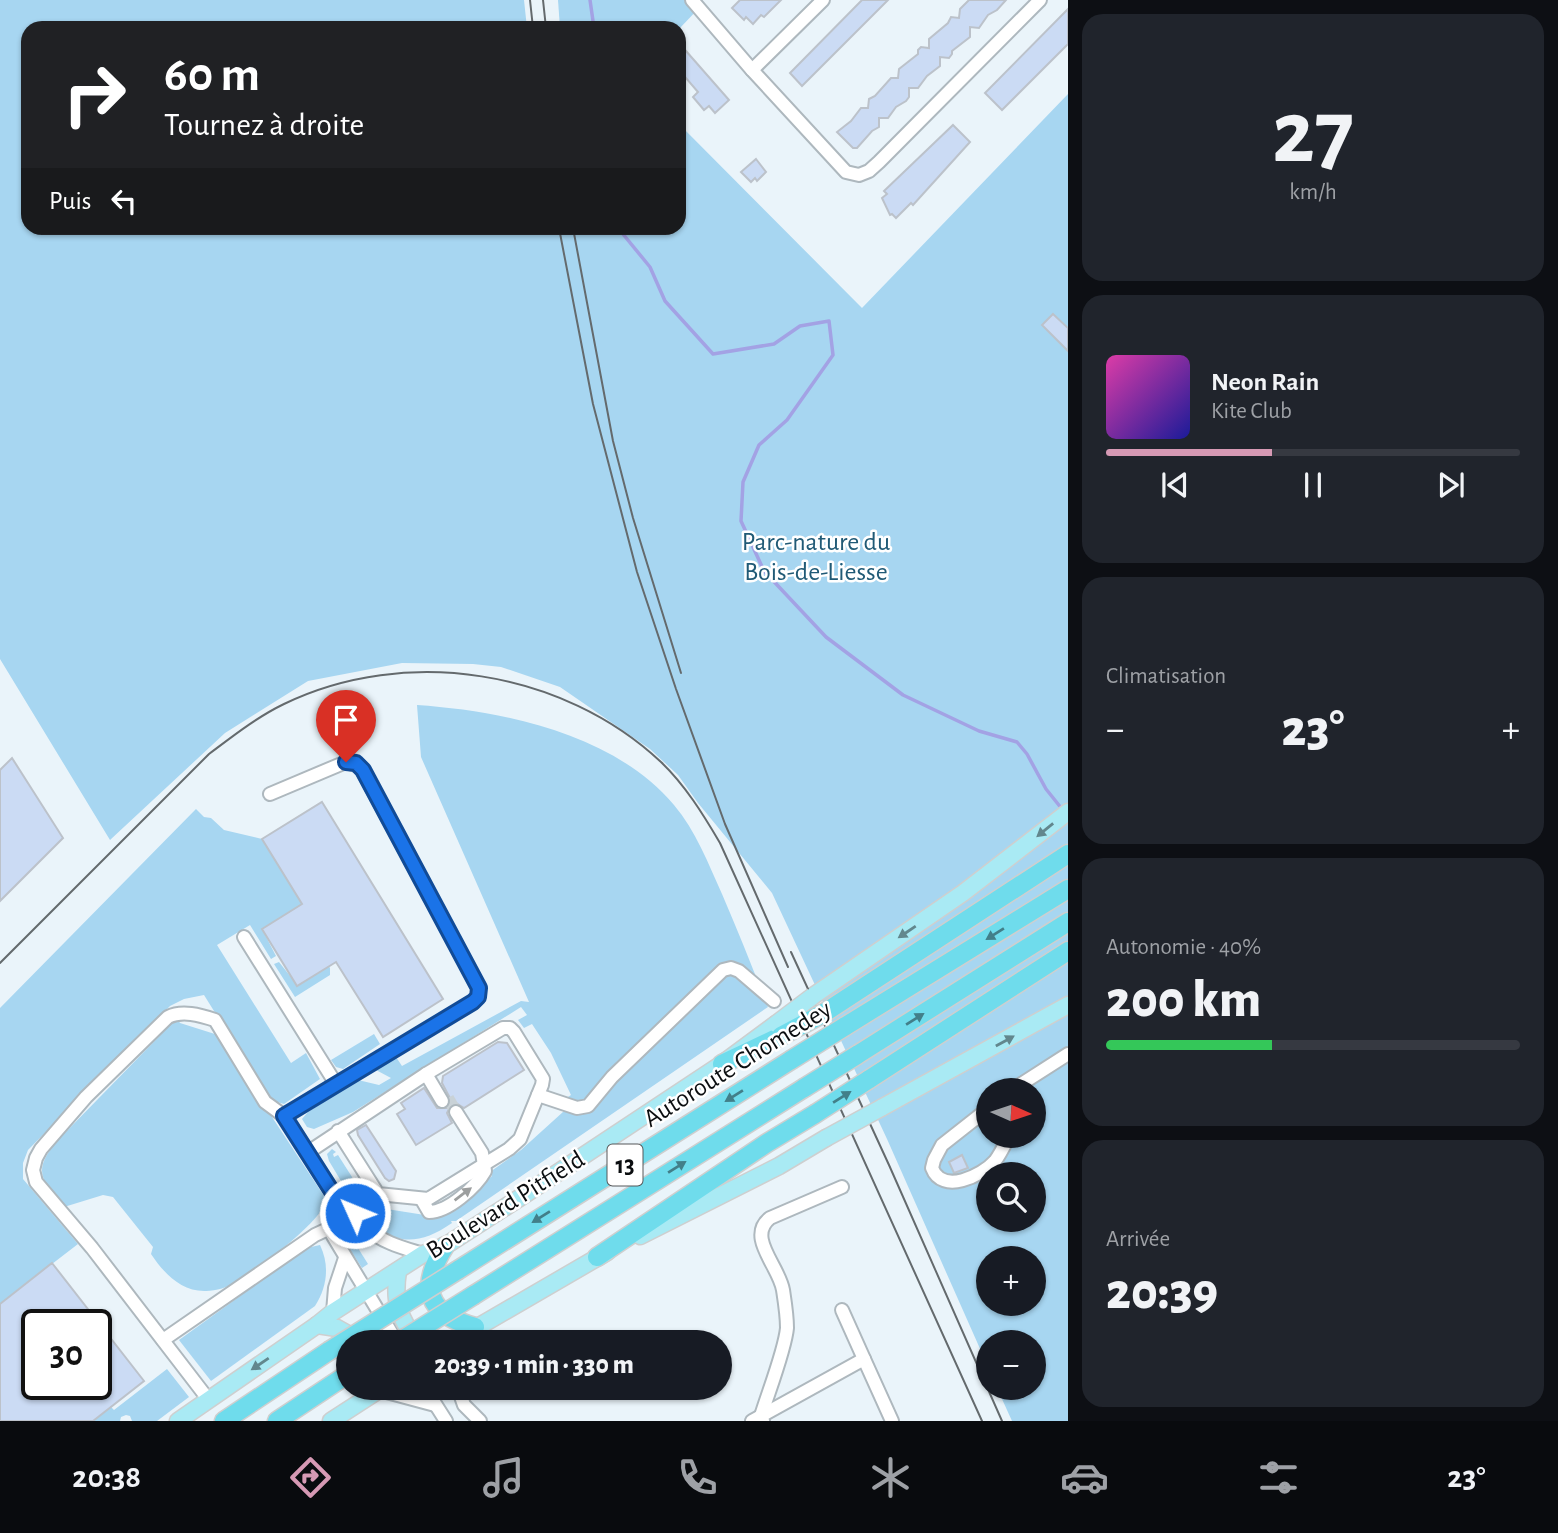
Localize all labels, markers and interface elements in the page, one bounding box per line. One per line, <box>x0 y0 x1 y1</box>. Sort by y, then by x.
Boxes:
icon: right <box>49 49 140 140</box>
text: 60 m <box>164 51 260 100</box>
text: 27 <box>1272 88 1354 179</box>
text: Tournez à droite <box>164 109 364 141</box>
text: km/h <box>1289 181 1337 204</box>
icon: left <box>105 182 143 220</box>
text: Puis <box>49 188 91 214</box>
text: Neon Rain <box>1211 369 1319 395</box>
text: Kite Club <box>1211 400 1292 423</box>
icon: previous <box>1156 466 1194 504</box>
icon: pause <box>1294 466 1332 504</box>
icon: next <box>1432 466 1470 504</box>
park label: Parc-nature du Bois-de-Liesse <box>742 529 890 585</box>
text: Climatisation <box>1106 665 1226 688</box>
pin <box>316 690 376 762</box>
icon: arrive <box>327 701 365 739</box>
text: 23° <box>1282 703 1344 755</box>
text: − <box>1106 711 1124 749</box>
text: + <box>1502 711 1520 749</box>
one-way arrow <box>1037 823 1055 838</box>
one-way arrow <box>897 925 917 938</box>
one-way arrow <box>985 927 1004 940</box>
text: Autonomie · 40% <box>1106 936 1261 959</box>
text: 200 km <box>1106 974 1261 1026</box>
street label: Autoroute Chomedey <box>639 996 836 1132</box>
one-way arrow <box>905 1012 924 1025</box>
one-way arrow <box>996 1035 1015 1047</box>
north arrow <box>976 1078 1046 1148</box>
map controls <box>976 1078 1046 1400</box>
one-way arrow <box>724 1090 743 1103</box>
one-way arrow <box>832 1090 851 1103</box>
road number: 13 <box>608 1144 642 1185</box>
street label: Boulevard Pitfield <box>422 1146 589 1264</box>
one-way arrow <box>667 1161 686 1174</box>
button: search <box>976 1162 1046 1232</box>
position arrow <box>318 1176 392 1250</box>
one-way arrow <box>454 1188 472 1202</box>
one-way arrow <box>531 1211 551 1224</box>
text: Arrivée <box>1106 1228 1170 1251</box>
button: + <box>976 1246 1046 1316</box>
text: 20:39 <box>1106 1266 1218 1318</box>
speed limit sign: 30 <box>21 1309 112 1400</box>
button: − <box>976 1330 1046 1400</box>
text: 20:39 · 1 min · 330 m <box>434 1352 634 1378</box>
one-way arrow <box>251 1357 269 1371</box>
icon: directions <box>286 1453 335 1502</box>
icon: music <box>479 1453 528 1502</box>
icon: phone <box>673 1453 722 1502</box>
icon: climate <box>866 1453 915 1502</box>
icon: car <box>1060 1453 1109 1502</box>
icon: filters <box>1254 1453 1303 1502</box>
text: 20:38 <box>72 1461 141 1493</box>
text: 23° <box>1447 1461 1486 1493</box>

